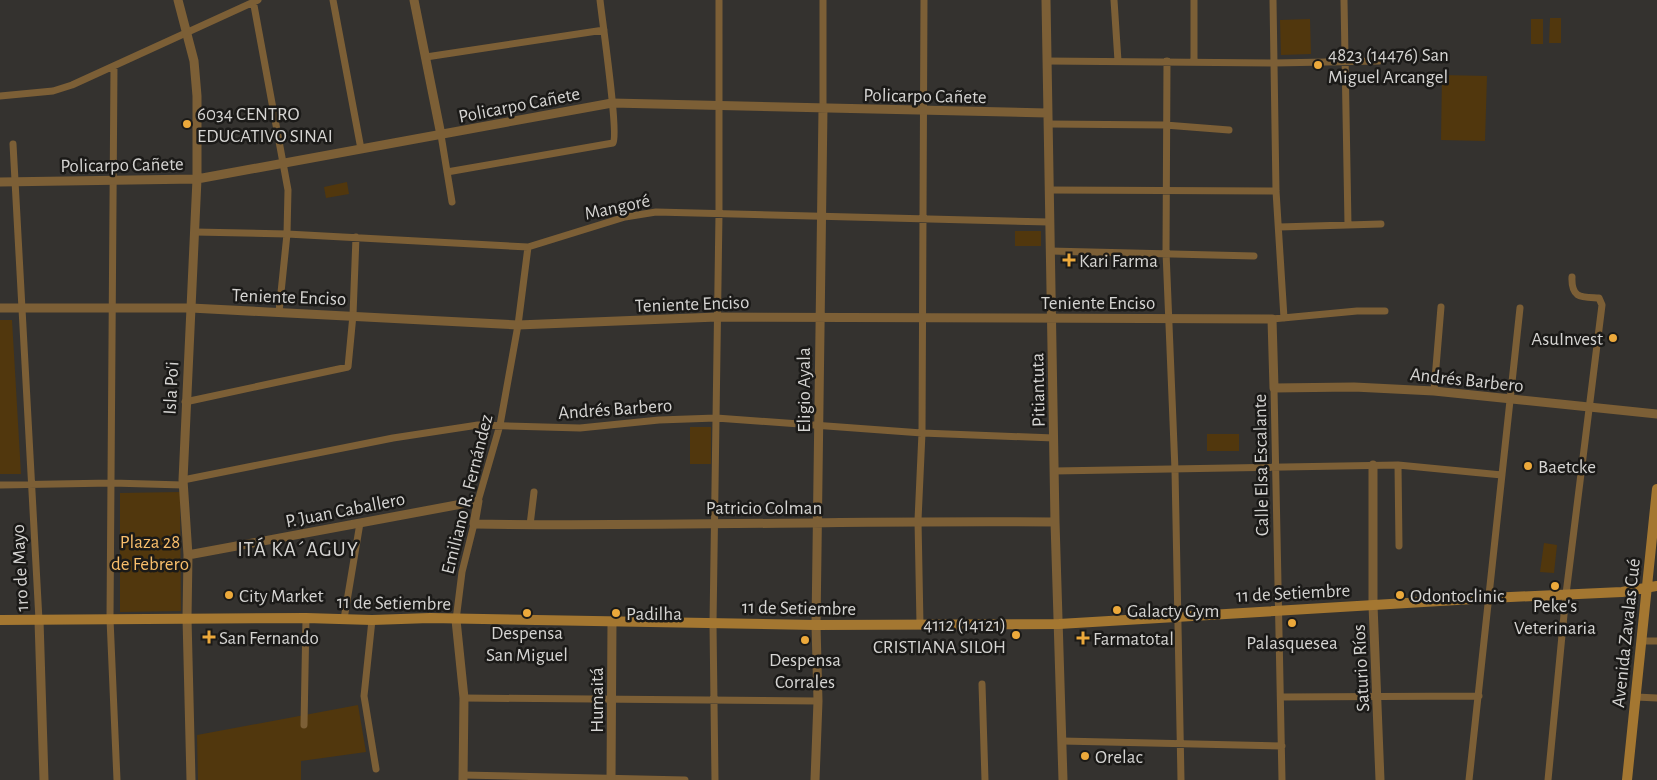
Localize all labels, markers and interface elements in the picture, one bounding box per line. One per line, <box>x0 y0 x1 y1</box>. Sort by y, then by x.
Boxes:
place label: 4823 (14476) San Miguel Arcangel <box>1328 46 1449 87</box>
marker: 4823 (14476) San Miguel Arcangel <box>1312 59 1324 71</box>
street label: Policarpo Cañete <box>457 84 582 127</box>
street label: Policarpo Cañete <box>863 86 987 107</box>
place label: 6034 CENTRO EDUCATIVO SINAI <box>197 105 333 146</box>
marker: 6034 CENTRO EDUCATIVO SINAI <box>181 118 193 130</box>
street label: Policarpo Cañete <box>60 155 184 176</box>
street label: Mangoré <box>583 191 652 224</box>
place label: Kari Farma <box>1079 252 1158 271</box>
marker: Kari Farma <box>1063 254 1075 266</box>
street label: Teniente Enciso <box>231 286 347 309</box>
street label: Teniente Enciso <box>634 293 750 316</box>
street label: Teniente Enciso <box>1041 294 1155 313</box>
place label: AsuInvest <box>1531 330 1603 349</box>
marker: AsuInvest <box>1607 332 1619 344</box>
street label: Eligio Ayala <box>795 347 814 433</box>
street label: Pitiantuta <box>1028 353 1049 427</box>
street label: Isla Po'i <box>161 361 182 415</box>
street label: Andrés Barbero <box>1409 365 1525 396</box>
street label: Calle Elsa Escalante <box>1251 394 1272 536</box>
street label: Andrés Barbero <box>557 396 673 423</box>
street label: Emiliano R. Fernández <box>438 412 497 576</box>
place label: Baetcke <box>1538 458 1596 477</box>
marker: Baetcke <box>1522 460 1534 472</box>
street label: P. Juan Caballero <box>284 490 407 531</box>
street label: Patricio Colman <box>706 499 822 518</box>
street label: 1ro de Mayo <box>9 524 32 612</box>
park label: Plaza 28 de Febrero <box>111 533 189 574</box>
district label: ITÁ KA´AGUY <box>237 537 359 560</box>
street label: Avenida Zavalas Cué <box>1609 558 1644 709</box>
marker: Peke's Veterinaria <box>1549 580 1561 592</box>
street label: 11 de Setiembre <box>1235 581 1351 606</box>
place label: City Market <box>239 587 324 606</box>
place label: Odontoclinic <box>1410 587 1504 606</box>
marker: City Market <box>223 589 235 601</box>
marker: Odontoclinic <box>1394 589 1406 601</box>
street label: 11 de Setiembre <box>337 593 451 614</box>
place label: Peke's Veterinaria <box>1514 597 1596 638</box>
street label: 11 de Setiembre <box>742 598 856 619</box>
place label: Galacty Gym <box>1127 602 1219 621</box>
marker: Galacty Gym <box>1111 604 1123 616</box>
place label: Padilha <box>626 605 682 624</box>
marker: Despensa San Miguel <box>521 607 533 619</box>
marker: Padilha <box>610 607 622 619</box>
place label: 4112 (14121) CRISTIANA SILOH <box>873 616 1006 657</box>
marker: Palasquesea <box>1286 617 1298 629</box>
place label: Despensa San Miguel <box>486 624 568 665</box>
street label: Saturio Ríos <box>1350 624 1373 712</box>
place label: San Fernando <box>219 629 319 648</box>
marker: 4112 (14121) CRISTIANA SILOH <box>1010 629 1022 641</box>
place label: Farmatotal <box>1093 630 1174 649</box>
marker: San Fernando <box>203 631 215 643</box>
marker: Farmatotal <box>1077 632 1089 644</box>
marker: Despensa Corrales <box>799 634 811 646</box>
place label: Palasquesea <box>1246 634 1338 653</box>
place label: Despensa Corrales <box>769 651 841 692</box>
street label: Humaitá <box>588 667 607 733</box>
place label: Orelac <box>1095 748 1143 767</box>
marker: Orelac <box>1079 750 1091 762</box>

